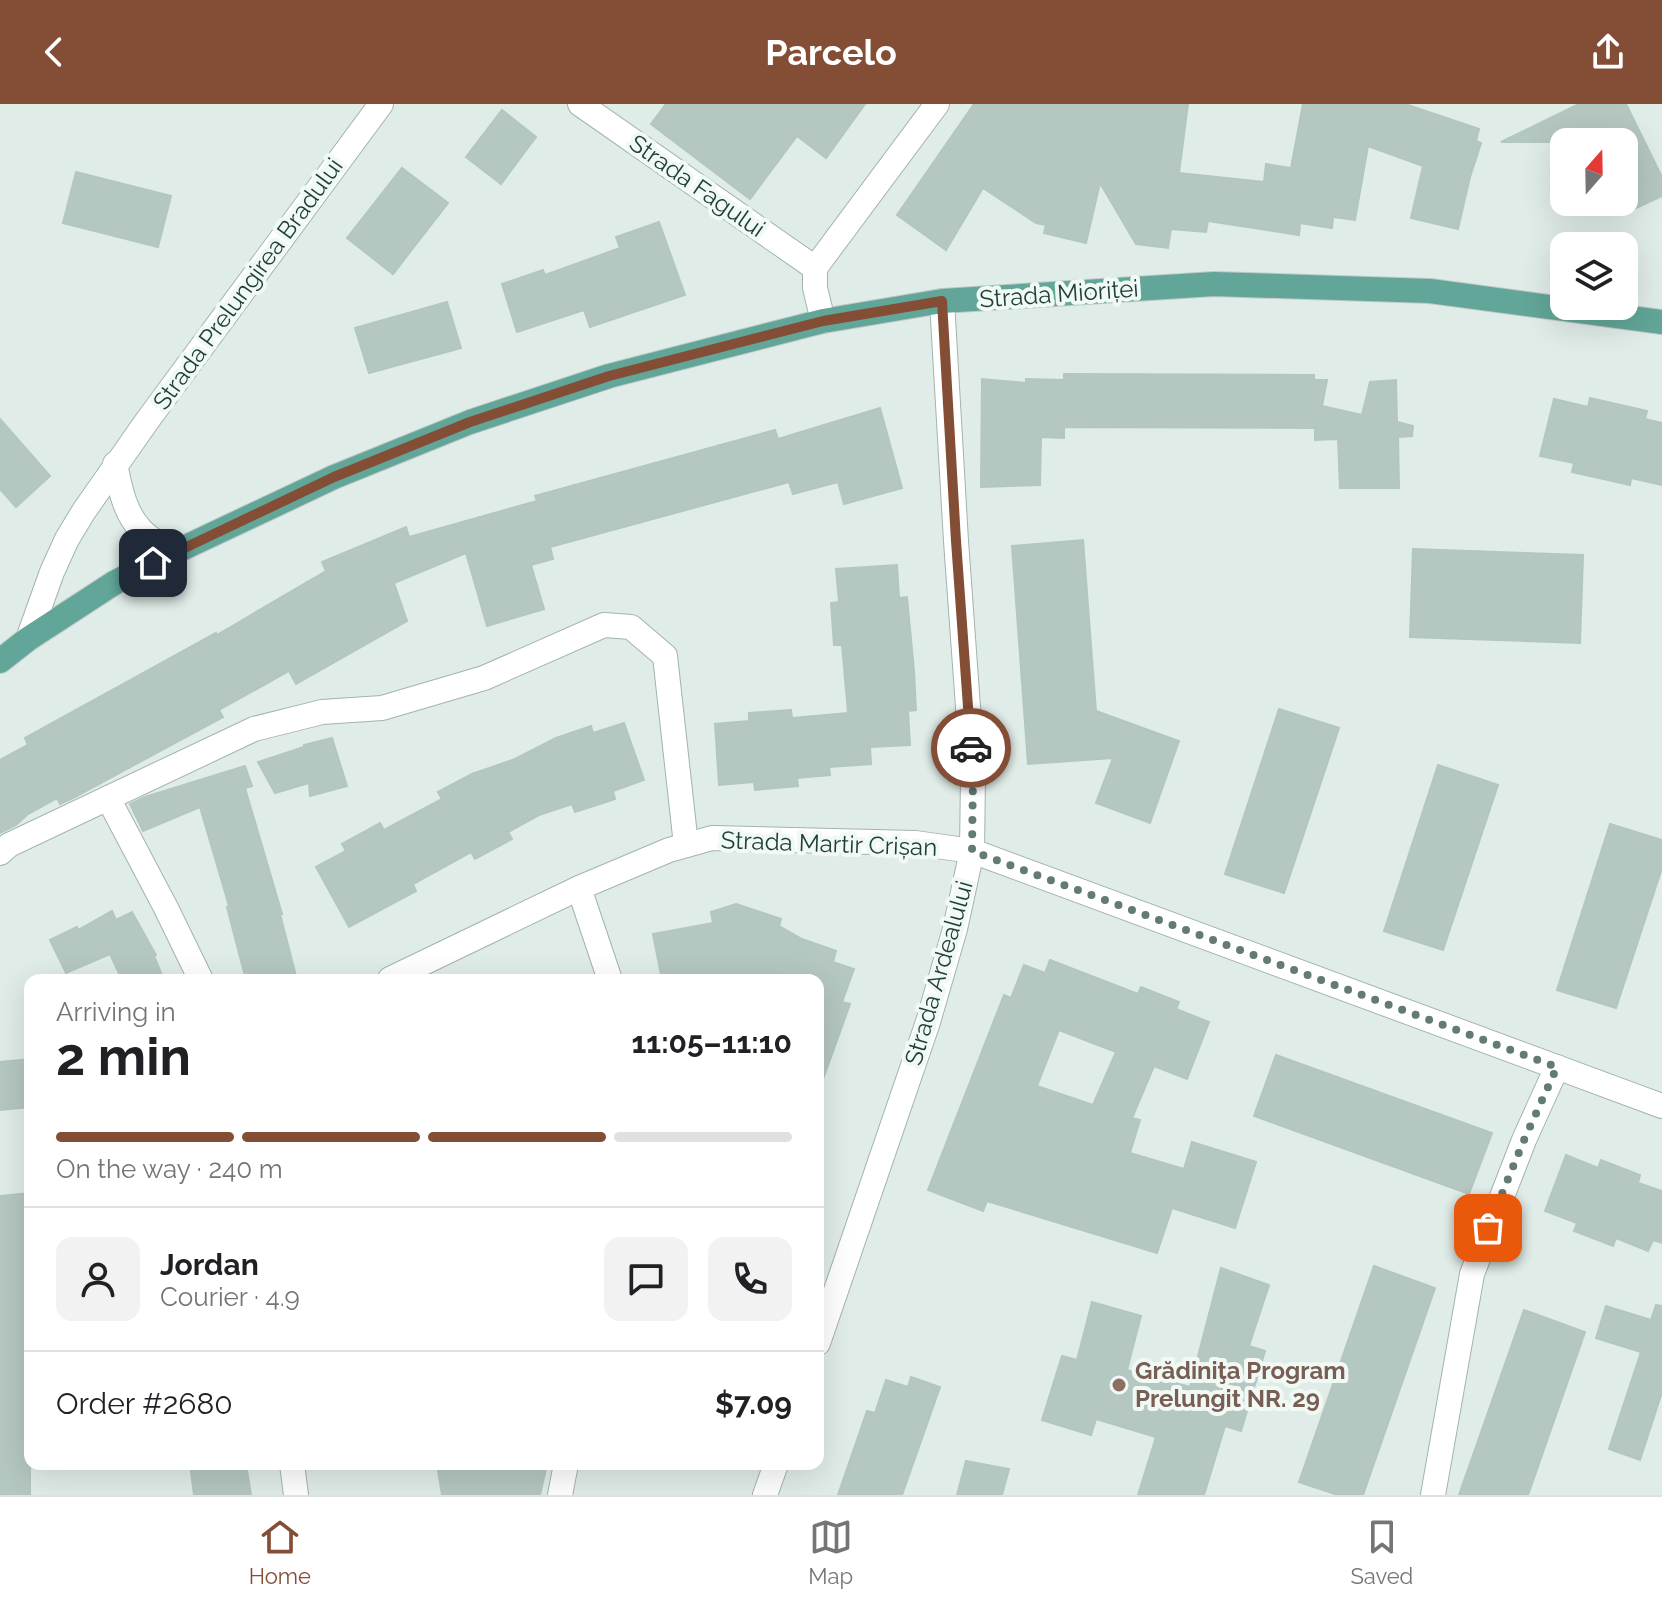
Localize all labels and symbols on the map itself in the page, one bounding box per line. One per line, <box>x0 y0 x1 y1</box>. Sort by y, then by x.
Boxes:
street label: Strada Fagului <box>624 128 771 243</box>
north arrow <box>1550 128 1638 216</box>
street label: Strada Prelungirea Bradului <box>147 152 349 415</box>
street label: Strada Mioriței <box>978 273 1139 314</box>
pin <box>119 529 187 597</box>
courier <box>931 708 1011 788</box>
street label: Strada Martir Crișan <box>720 825 938 862</box>
street label: Strada Ardealului <box>898 877 979 1068</box>
pin <box>1454 1194 1522 1262</box>
place label: Grădiniţa Program Prelungit NR. 29 <box>1135 1356 1346 1413</box>
marker: Grădiniţa Program Prelungit NR. 29 <box>1110 1376 1128 1394</box>

